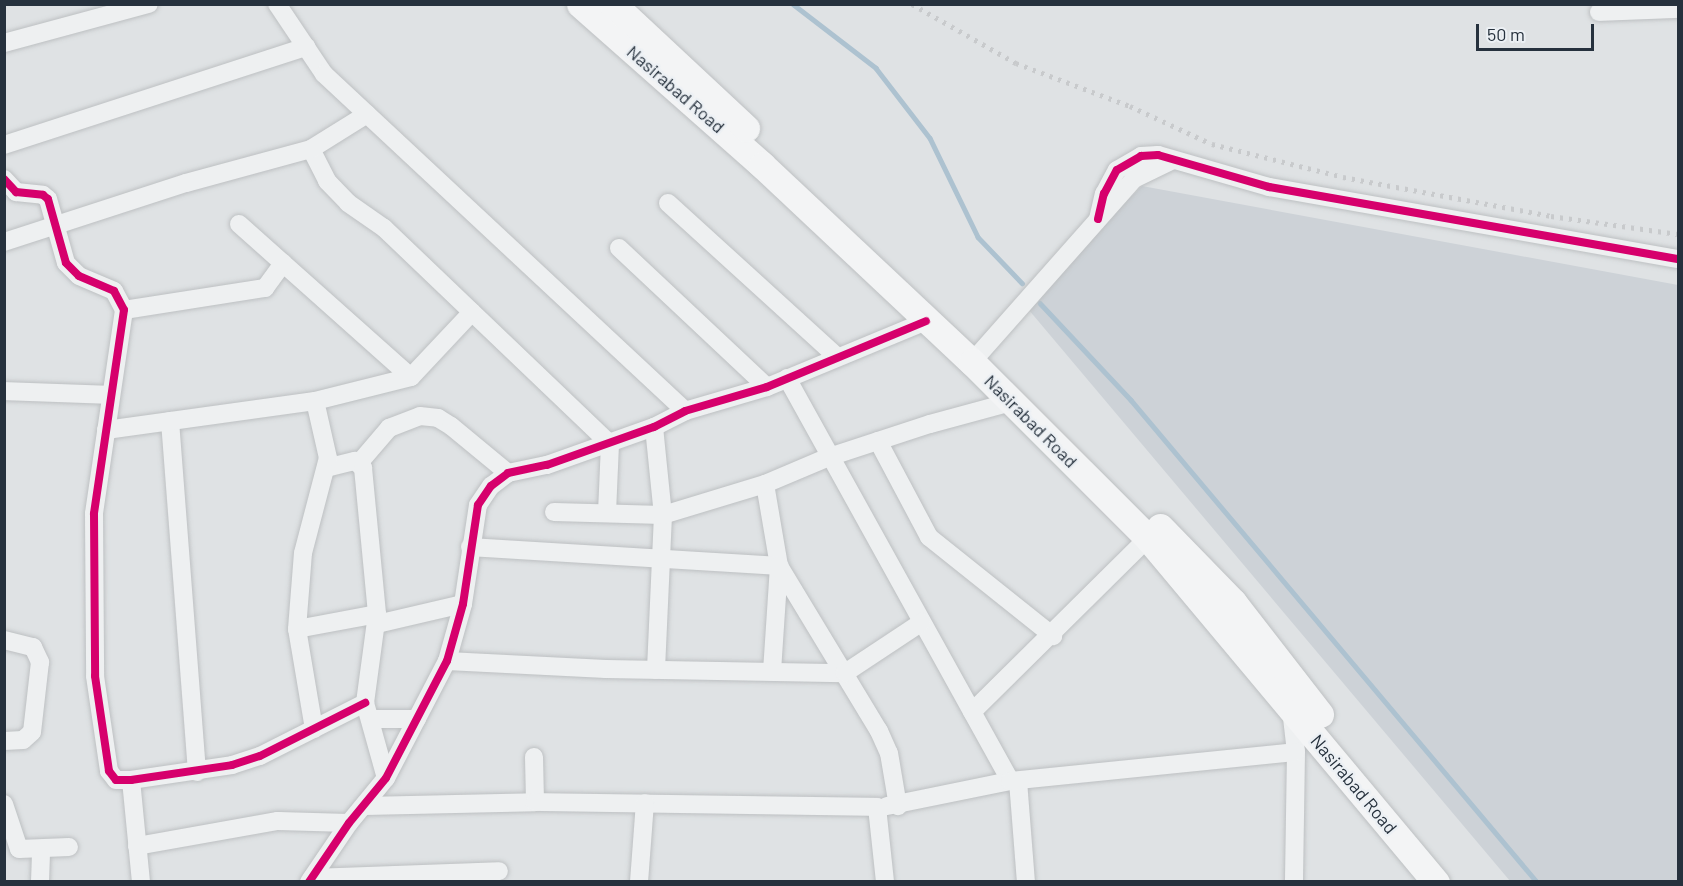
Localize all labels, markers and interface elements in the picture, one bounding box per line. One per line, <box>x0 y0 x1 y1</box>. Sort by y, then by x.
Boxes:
scale bar <box>1479 12 1598 50</box>
text: 50 m <box>1487 23 1525 45</box>
street label: Nasirabad Road <box>623 41 729 137</box>
street label: Nasirabad Road <box>980 370 1082 472</box>
street label: Nasirabad Road <box>1306 730 1402 838</box>

